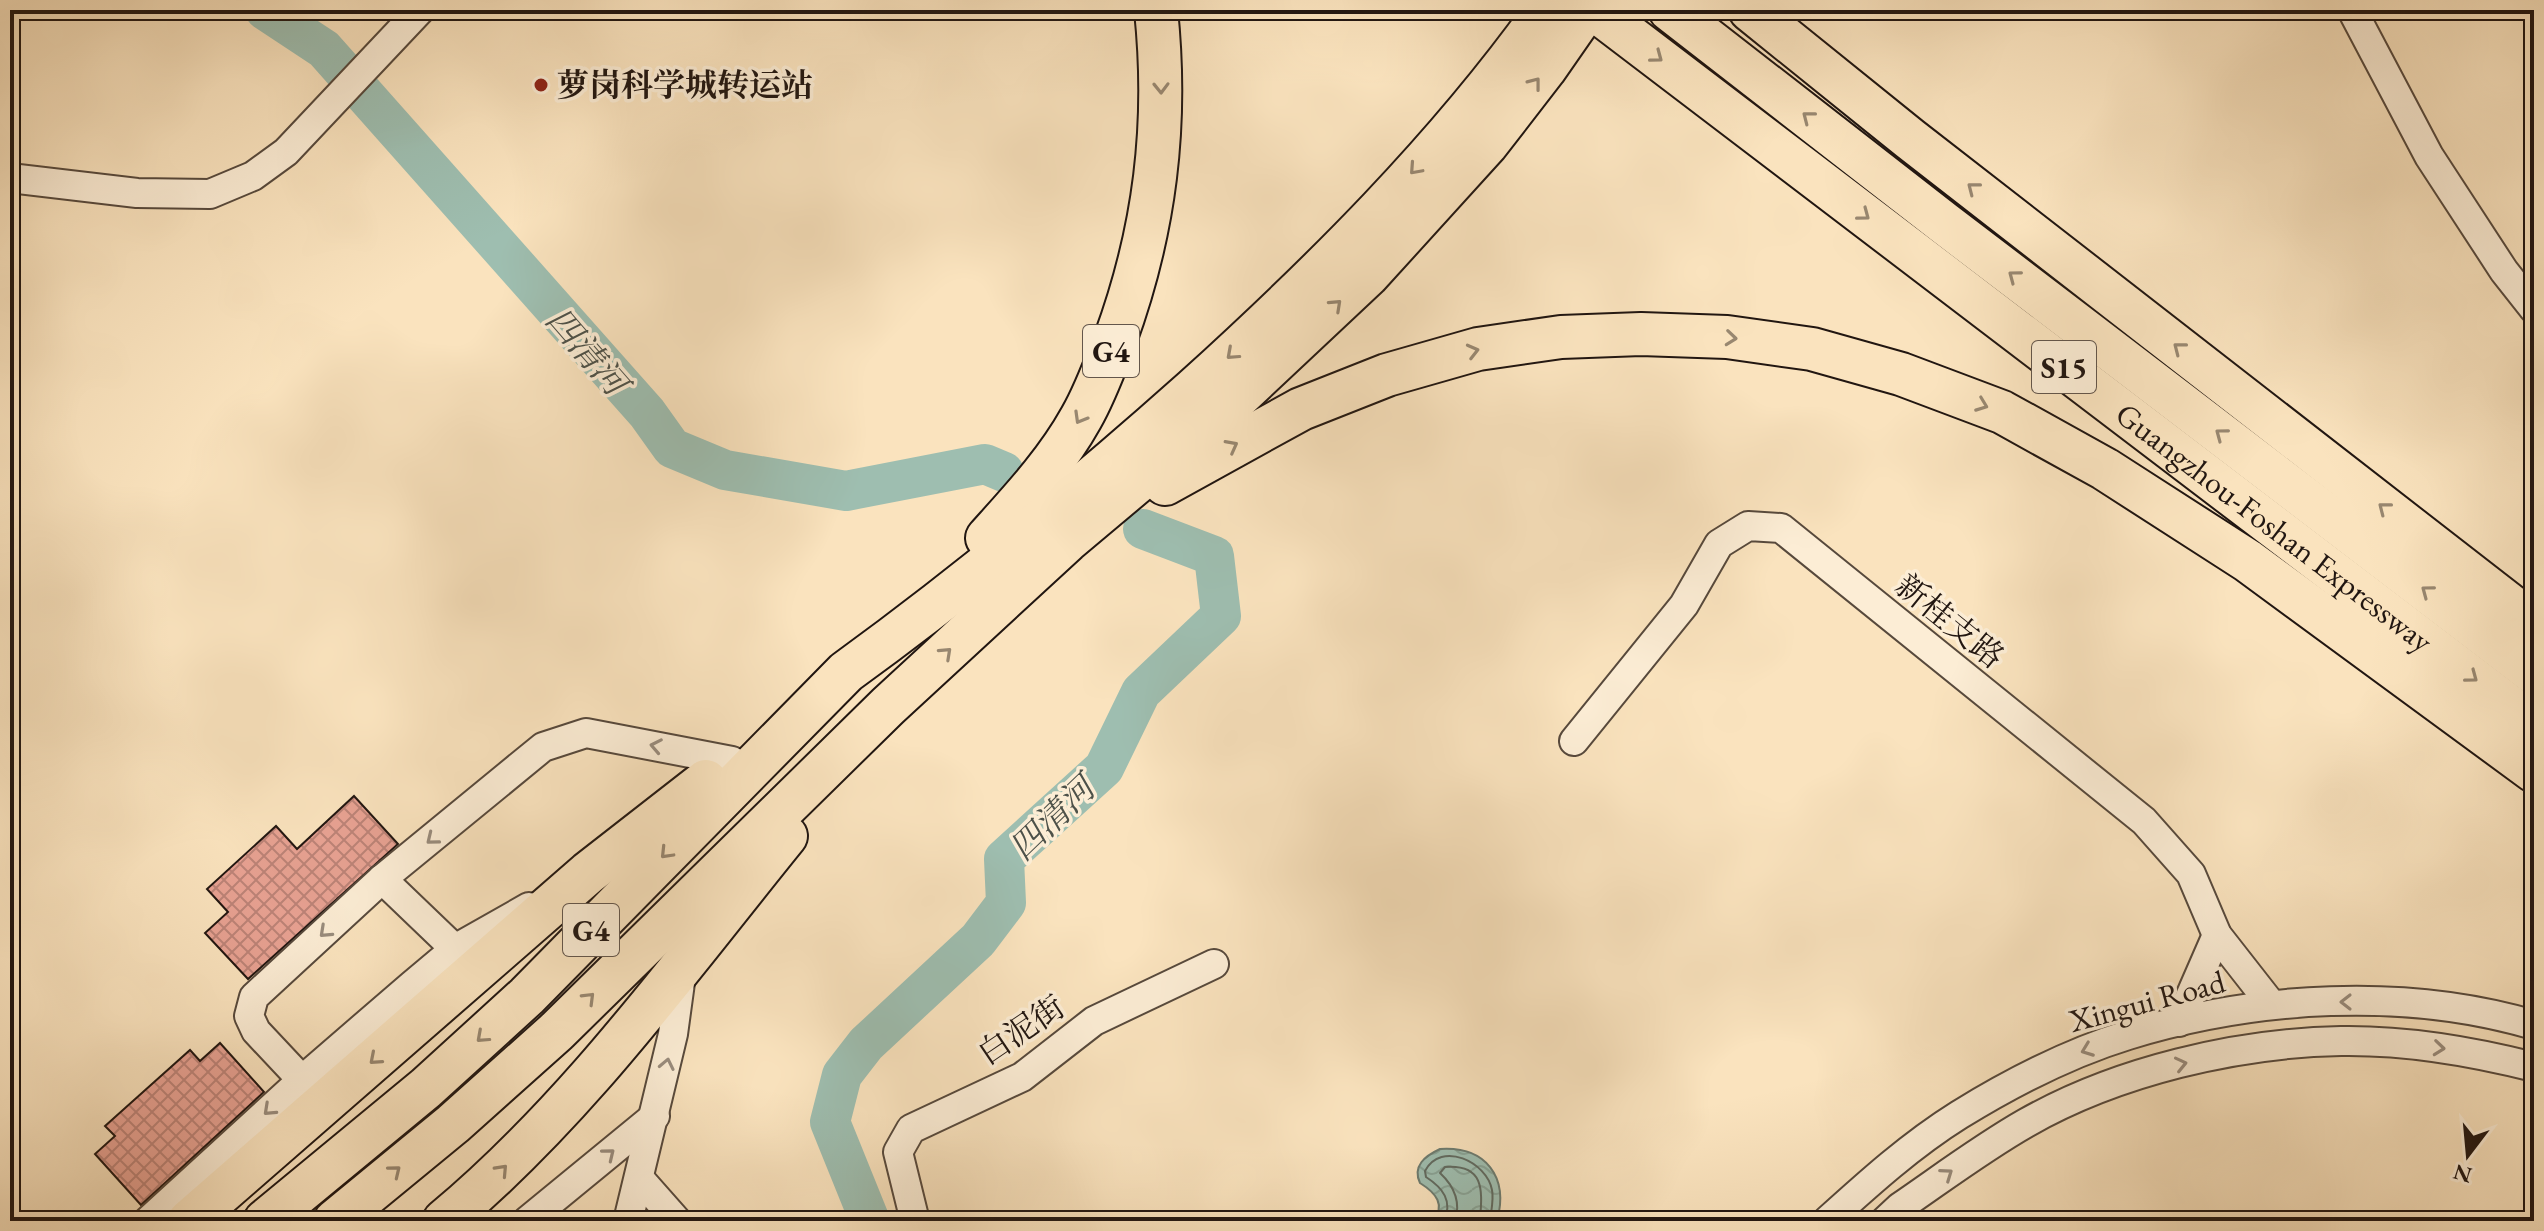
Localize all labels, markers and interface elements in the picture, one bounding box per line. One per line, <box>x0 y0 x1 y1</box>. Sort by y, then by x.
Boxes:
one-way arrow <box>1648 48 1663 62</box>
place label: 萝岗科学城转运站 <box>557 64 813 106</box>
marker: 萝岗科学城转运站 <box>532 76 550 94</box>
one-way arrow <box>1525 77 1539 92</box>
one-way arrow <box>1152 82 1170 95</box>
one-way arrow <box>1803 112 1817 127</box>
one-way arrow <box>1410 160 1424 175</box>
one-way arrow <box>1968 184 1982 198</box>
one-way arrow <box>1855 205 1870 219</box>
one-way arrow <box>2008 271 2023 285</box>
water label: 四清河 <box>537 298 641 408</box>
one-way arrow <box>1327 299 1341 314</box>
road number: G4 <box>1083 325 1139 377</box>
one-way arrow <box>1725 329 1738 346</box>
road number: S15 <box>2032 341 2096 393</box>
one-way arrow <box>1465 343 1479 360</box>
one-way arrow <box>2174 343 2188 358</box>
one-way arrow <box>1227 344 1242 359</box>
street label: Guangzhou-Foshan Expressway <box>2107 393 2442 662</box>
one-way arrow <box>1974 395 1988 412</box>
one-way arrow <box>1074 409 1090 424</box>
one-way arrow <box>2215 429 2230 443</box>
one-way arrow <box>1223 440 1238 456</box>
one-way arrow <box>2378 503 2393 517</box>
street label: 新桂支路 <box>1887 564 2013 678</box>
one-way arrow <box>2422 587 2436 601</box>
one-way arrow <box>936 649 951 663</box>
one-way arrow <box>2463 668 2478 682</box>
one-way arrow <box>649 738 663 755</box>
water label: 四清河 <box>1000 763 1108 869</box>
one-way arrow <box>426 829 441 843</box>
one-way arrow <box>661 844 675 858</box>
road number: G4 <box>563 904 619 956</box>
one-way arrow <box>320 923 334 938</box>
street label: Xingui Road <box>2064 960 2230 1042</box>
street label: 白泥街 <box>969 986 1073 1074</box>
one-way arrow <box>580 993 594 1008</box>
one-way arrow <box>2339 993 2352 1011</box>
one-way arrow <box>477 1027 492 1042</box>
one-way arrow <box>2433 1039 2446 1056</box>
one-way arrow <box>2081 1040 2095 1057</box>
one-way arrow <box>369 1049 384 1064</box>
one-way arrow <box>2173 1056 2187 1073</box>
one-way arrow <box>657 1057 674 1070</box>
one-way arrow <box>264 1100 278 1115</box>
north arrow <box>2428 1115 2508 1195</box>
one-way arrow <box>600 1149 614 1164</box>
text: N <box>2450 1157 2475 1190</box>
one-way arrow <box>493 1165 508 1179</box>
one-way arrow <box>386 1167 401 1181</box>
one-way arrow <box>1939 1169 1953 1184</box>

